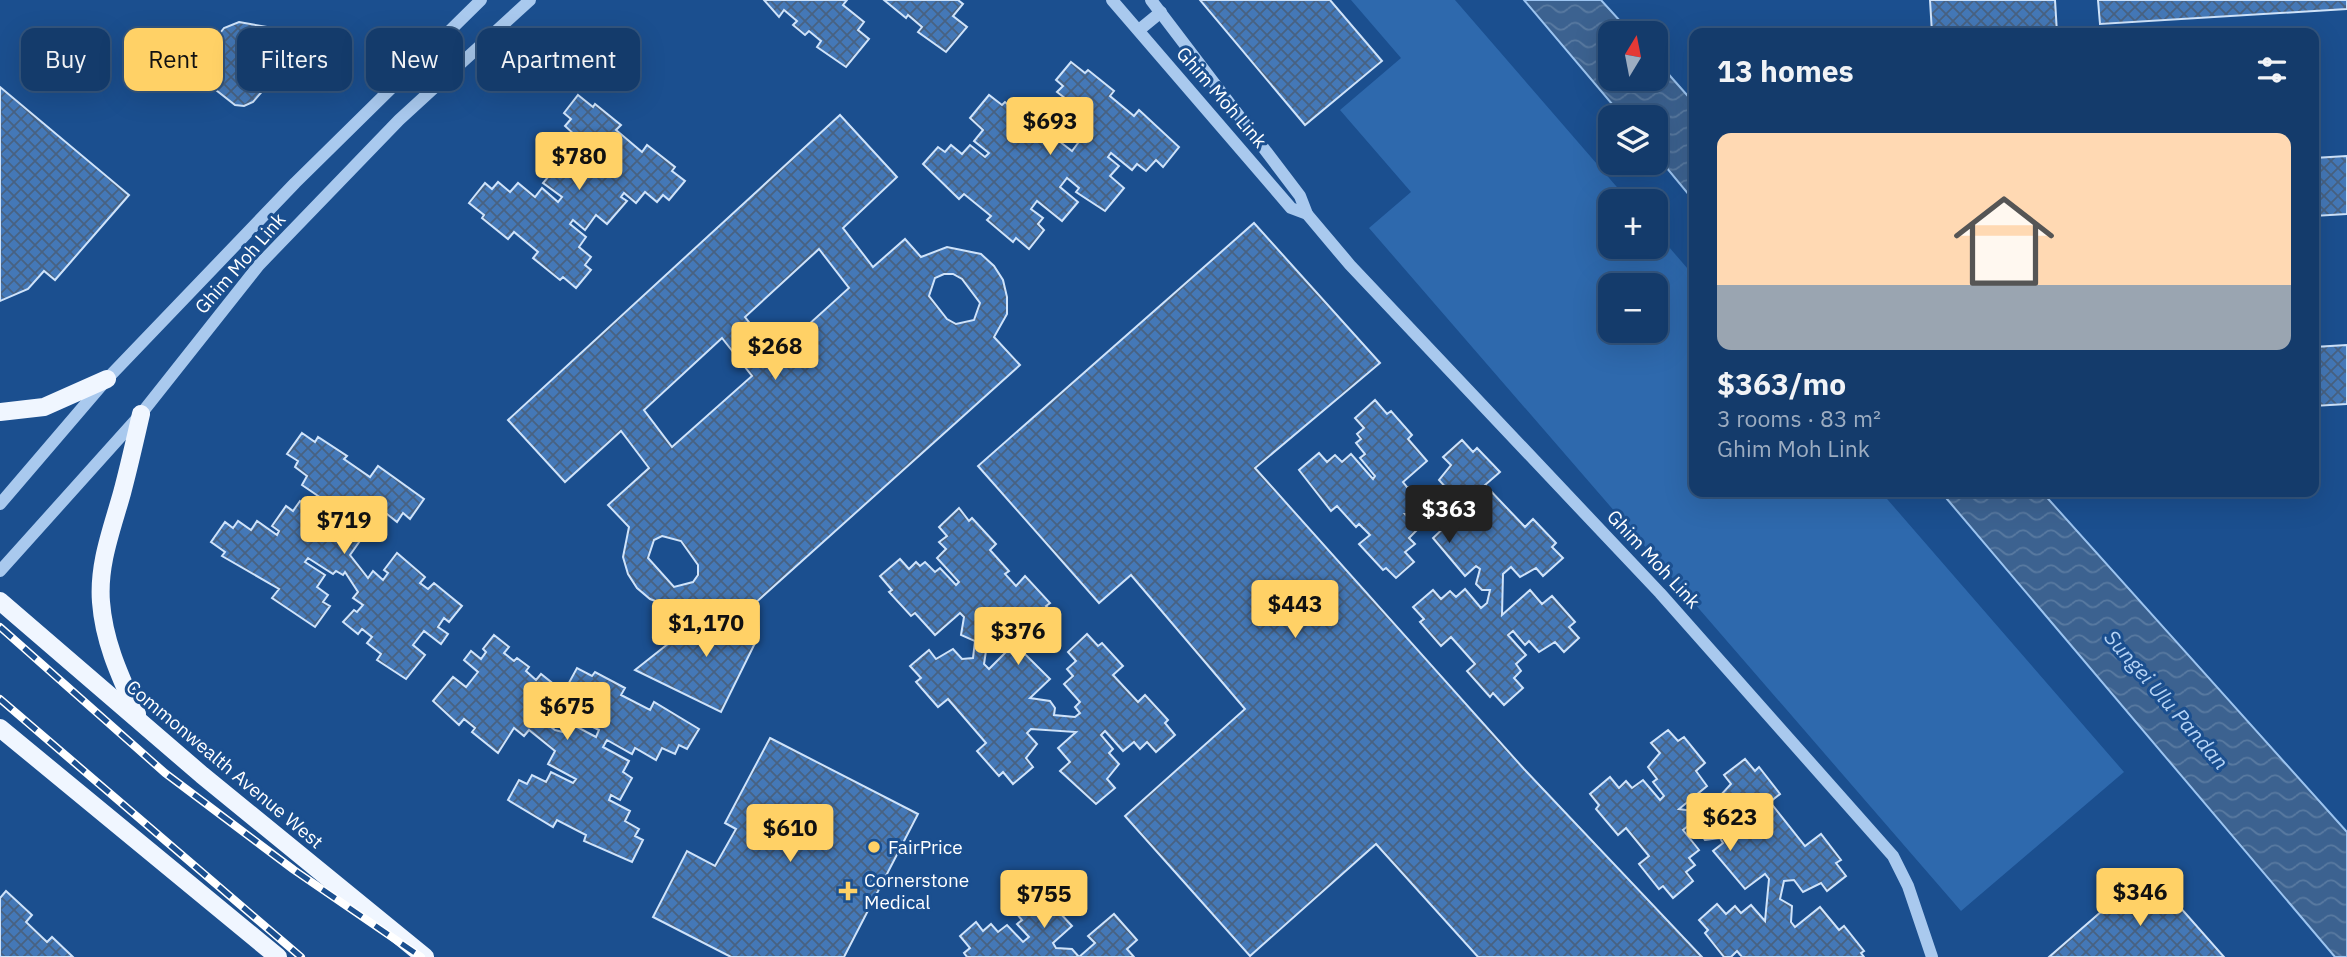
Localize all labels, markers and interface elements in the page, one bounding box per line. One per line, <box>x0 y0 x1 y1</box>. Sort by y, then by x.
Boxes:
north arrow <box>1598 21 1668 91</box>
map controls <box>1598 21 1668 343</box>
chip: Buy <box>21 28 110 91</box>
chip: Rent <box>124 28 223 91</box>
chip: Filters <box>237 28 352 91</box>
chip: New <box>366 28 463 91</box>
chip: Apartment <box>477 28 640 91</box>
street label: Ghim Moh Link <box>1172 41 1272 153</box>
text: 13 homes <box>1717 51 1854 90</box>
icon: filters <box>2253 51 2291 89</box>
pin: $693 <box>1009 97 1091 157</box>
text: $693 <box>1022 105 1078 135</box>
button: layers <box>1598 105 1668 175</box>
pin: $780 <box>538 132 620 192</box>
text: $780 <box>551 140 607 170</box>
icon: home <box>1941 178 2067 304</box>
button: + <box>1598 189 1668 259</box>
street label: Ghim Moh Link <box>190 207 290 319</box>
button: − <box>1598 273 1668 343</box>
pin: $268 <box>734 322 816 382</box>
text: $268 <box>747 330 803 360</box>
text: $363/mo <box>1717 364 1846 403</box>
text: 3 rooms · 83 m² <box>1717 403 1881 433</box>
text: Ghim Moh Link <box>1717 433 1870 463</box>
pin: $363 <box>1408 486 1490 545</box>
text: $363 <box>1421 493 1477 523</box>
pin: $719 <box>303 496 385 556</box>
text: $719 <box>316 504 372 534</box>
street label: Ghim Moh Link <box>1602 505 1706 613</box>
pin: $443 <box>1254 580 1336 640</box>
text: $443 <box>1267 588 1323 618</box>
pin: $1,170 <box>649 600 763 659</box>
text: $1,170 <box>668 607 744 637</box>
pin: $376 <box>977 608 1059 667</box>
text: $376 <box>990 615 1046 645</box>
water label: Sungei Ulu Pandan <box>2098 624 2235 775</box>
street label: Commonwealth Avenue West <box>122 675 328 853</box>
pin: $675 <box>526 682 608 742</box>
text: $675 <box>539 690 595 720</box>
pin: $623 <box>1689 794 1771 853</box>
text: $623 <box>1702 801 1758 831</box>
pin: $610 <box>749 804 831 864</box>
text: $610 <box>762 812 818 842</box>
place label: FairPrice <box>888 835 963 859</box>
marker: FairPrice <box>866 839 882 855</box>
place label: Cornerstone Medical <box>864 868 969 914</box>
pin: $346 <box>2099 869 2181 928</box>
pin: $755 <box>1003 870 1085 930</box>
text: $346 <box>2112 876 2168 906</box>
text: $755 <box>1016 878 1072 908</box>
marker: Cornerstone Medical <box>838 881 858 901</box>

